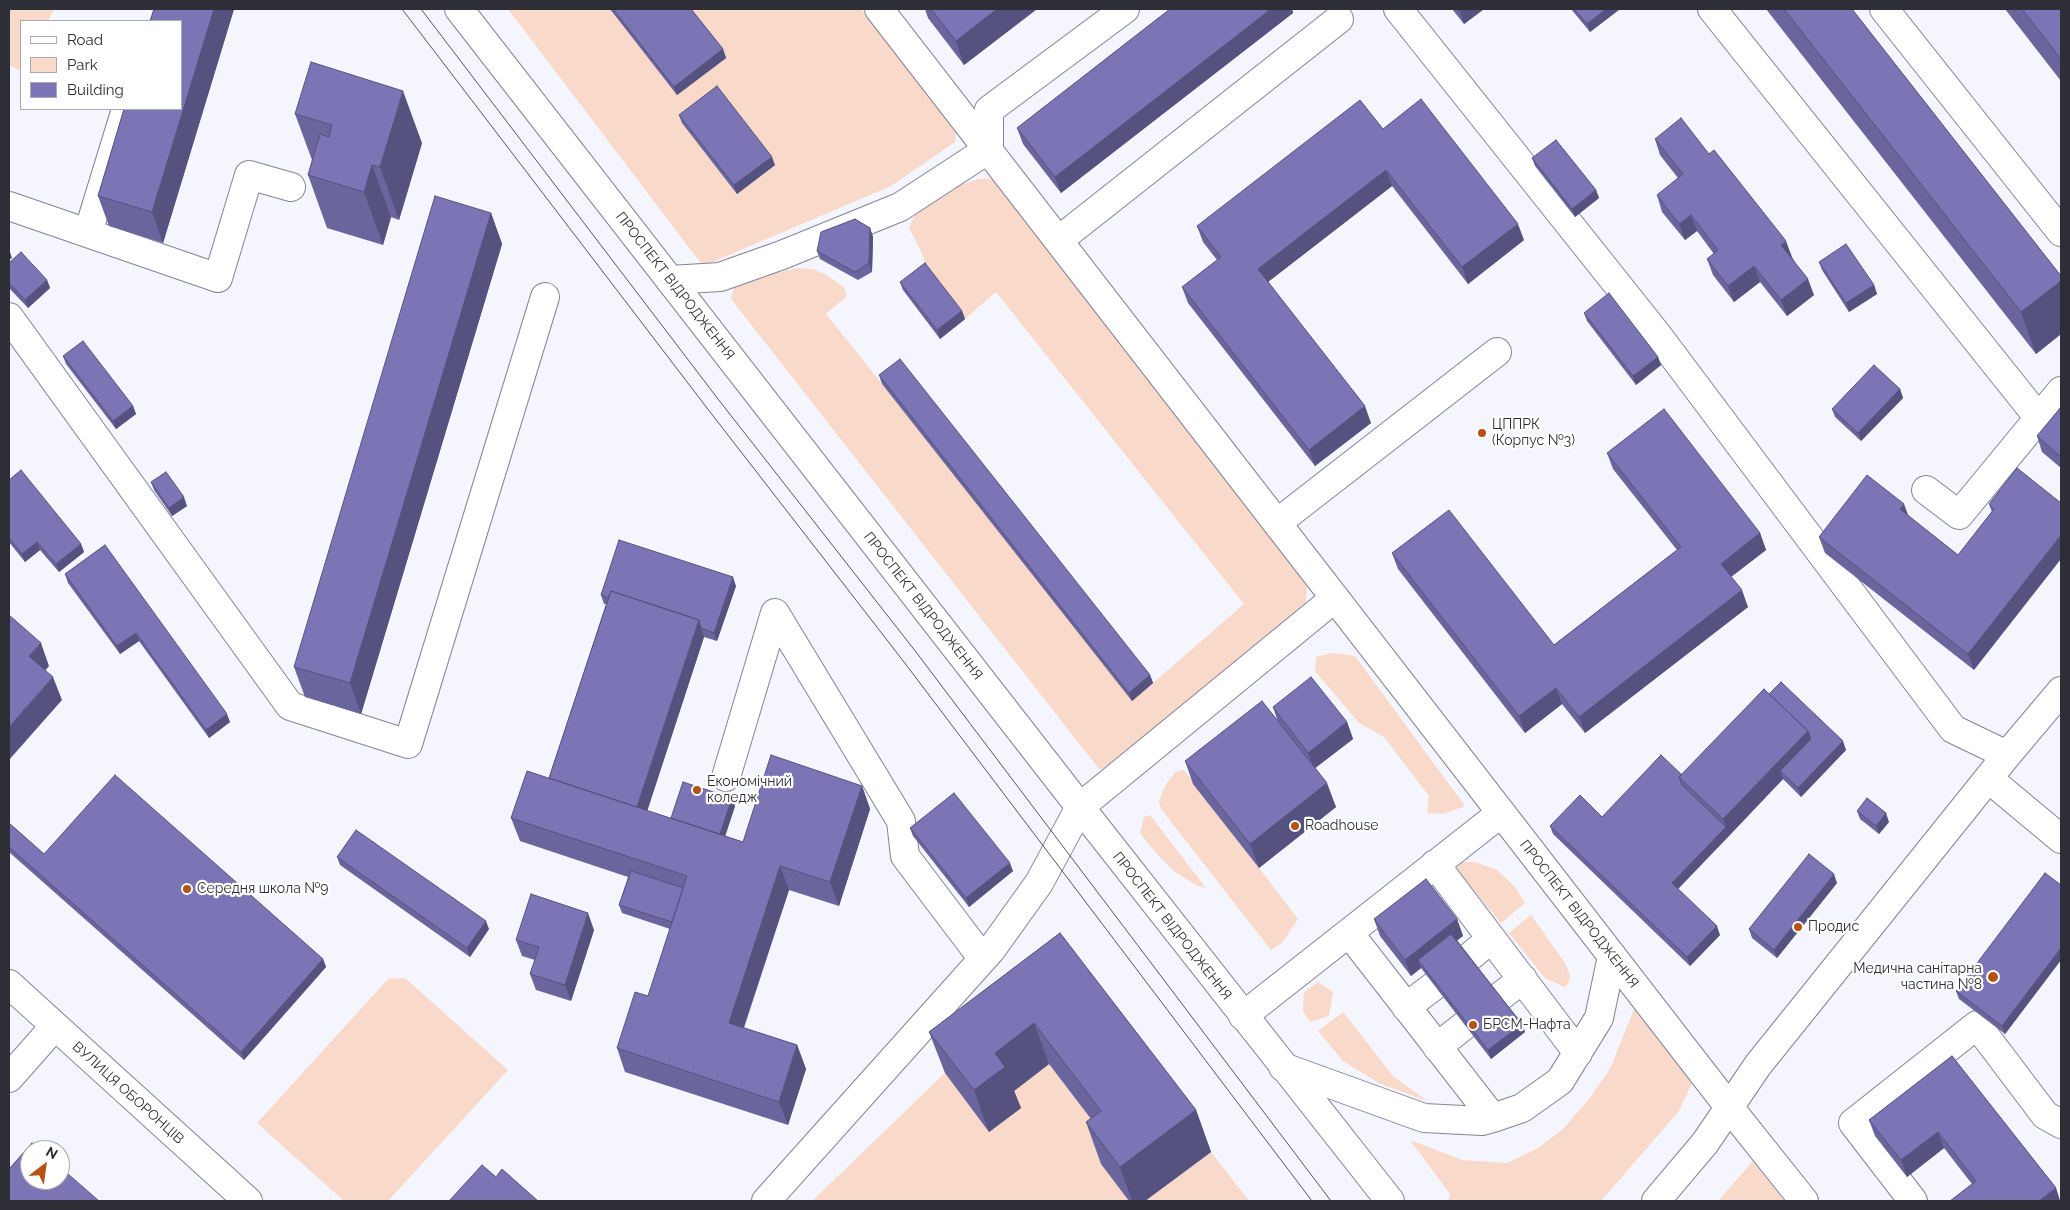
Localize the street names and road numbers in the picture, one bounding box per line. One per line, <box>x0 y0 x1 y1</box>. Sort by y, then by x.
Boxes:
street label: ПРОСПЕКТ ВІДРОДЖЕННЯ <box>612 209 738 363</box>
street label: ПРОСПЕКТ ВІДРОДЖЕННЯ <box>860 529 986 683</box>
street label: ПРОСПЕКТ ВІДРОДЖЕННЯ <box>1516 837 1642 991</box>
street label: ПРОСПЕКТ ВІДРОДЖЕННЯ <box>1109 849 1235 1003</box>
street label: ВУЛИЦЯ ОБОРОНЦІВ <box>69 1038 187 1148</box>

